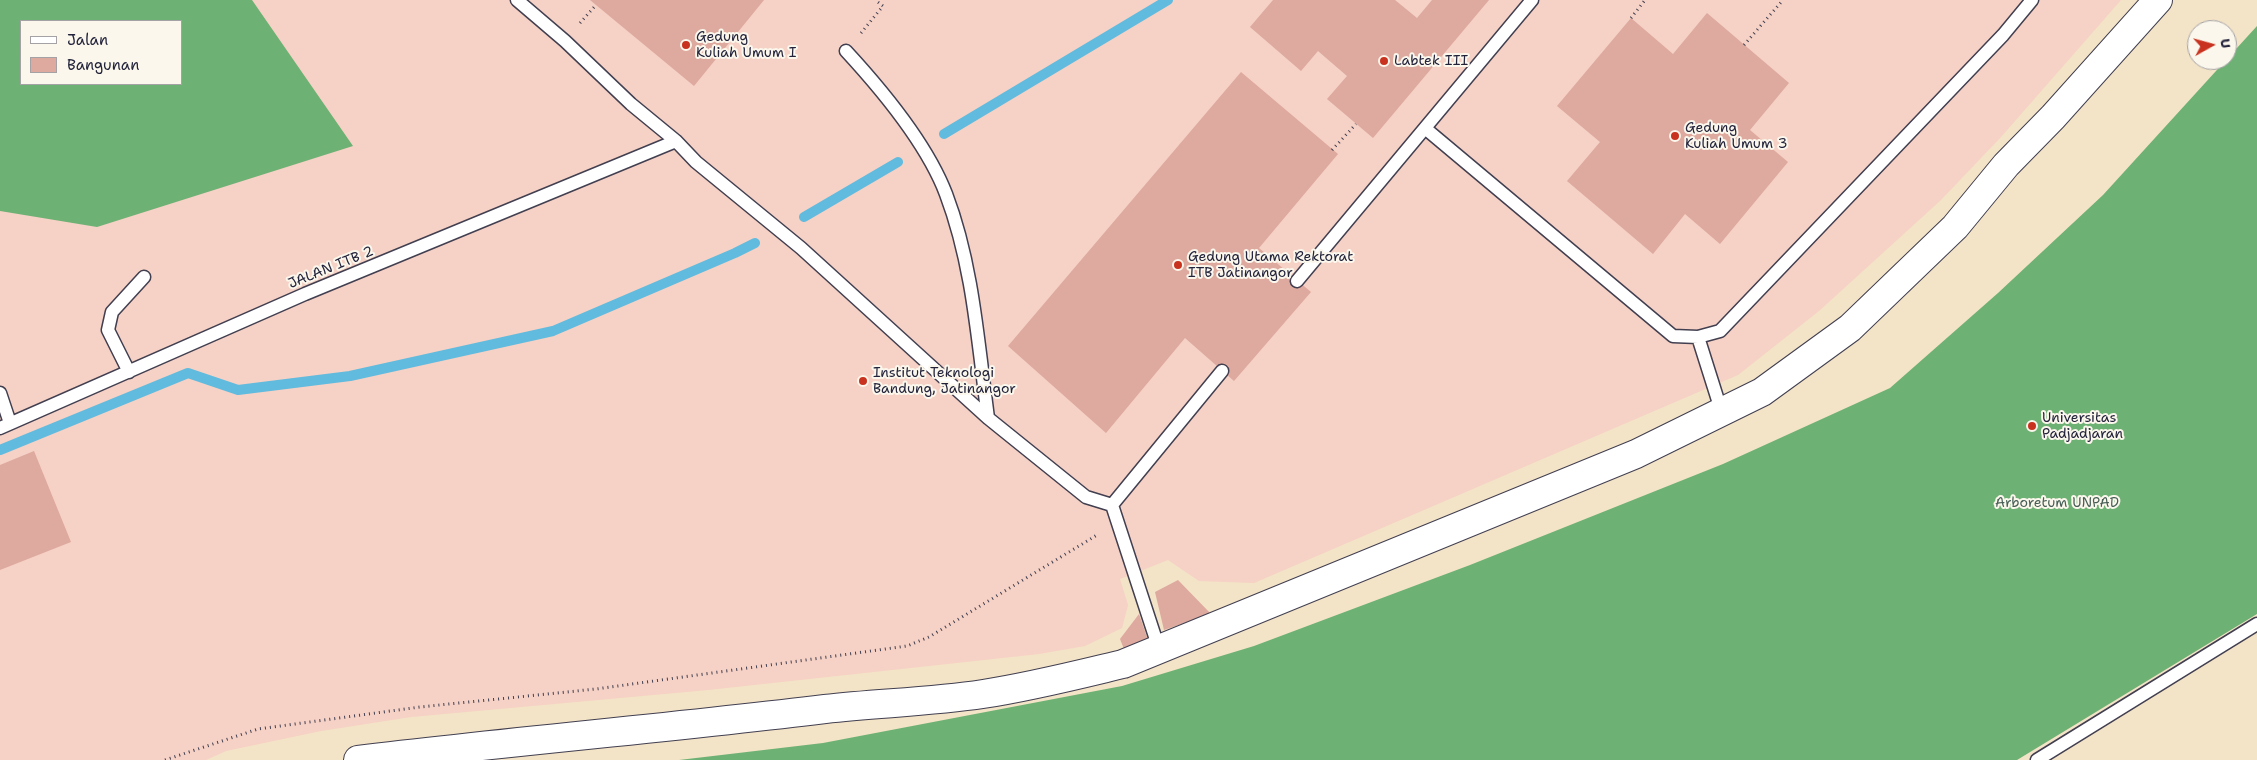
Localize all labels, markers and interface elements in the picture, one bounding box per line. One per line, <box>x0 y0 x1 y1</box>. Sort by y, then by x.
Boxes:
legend <box>20 20 182 85</box>
north arrow <box>2187 20 2237 70</box>
place label: Gedung Kuliah Umum I <box>696 29 796 62</box>
text: Jalan <box>67 30 108 50</box>
text: U <box>2216 37 2235 49</box>
marker: Gedung Kuliah Umum I <box>680 39 692 51</box>
place label: Labtek III <box>1394 53 1468 69</box>
text: Bangunan <box>67 55 139 75</box>
marker: Labtek III <box>1378 55 1390 67</box>
place label: Gedung Kuliah Umum 3 <box>1685 120 1788 152</box>
marker: Gedung Kuliah Umum 3 <box>1669 130 1681 142</box>
street label: JALAN ITB 2 <box>286 243 376 293</box>
place label: Gedung Utama Rektorat ITB Jatinangor <box>1188 249 1353 282</box>
marker: Gedung Utama Rektorat ITB Jatinangor <box>1172 259 1184 271</box>
place label: Institut Teknologi Bandung, Jatinangor <box>873 365 1016 398</box>
marker: Institut Teknologi Bandung, Jatinangor <box>857 375 869 387</box>
place label: Universitas Padjadjaran <box>2042 410 2123 442</box>
marker: Universitas Padjadjaran <box>2026 420 2038 432</box>
park label: Arboretum UNPAD <box>1995 495 2119 511</box>

